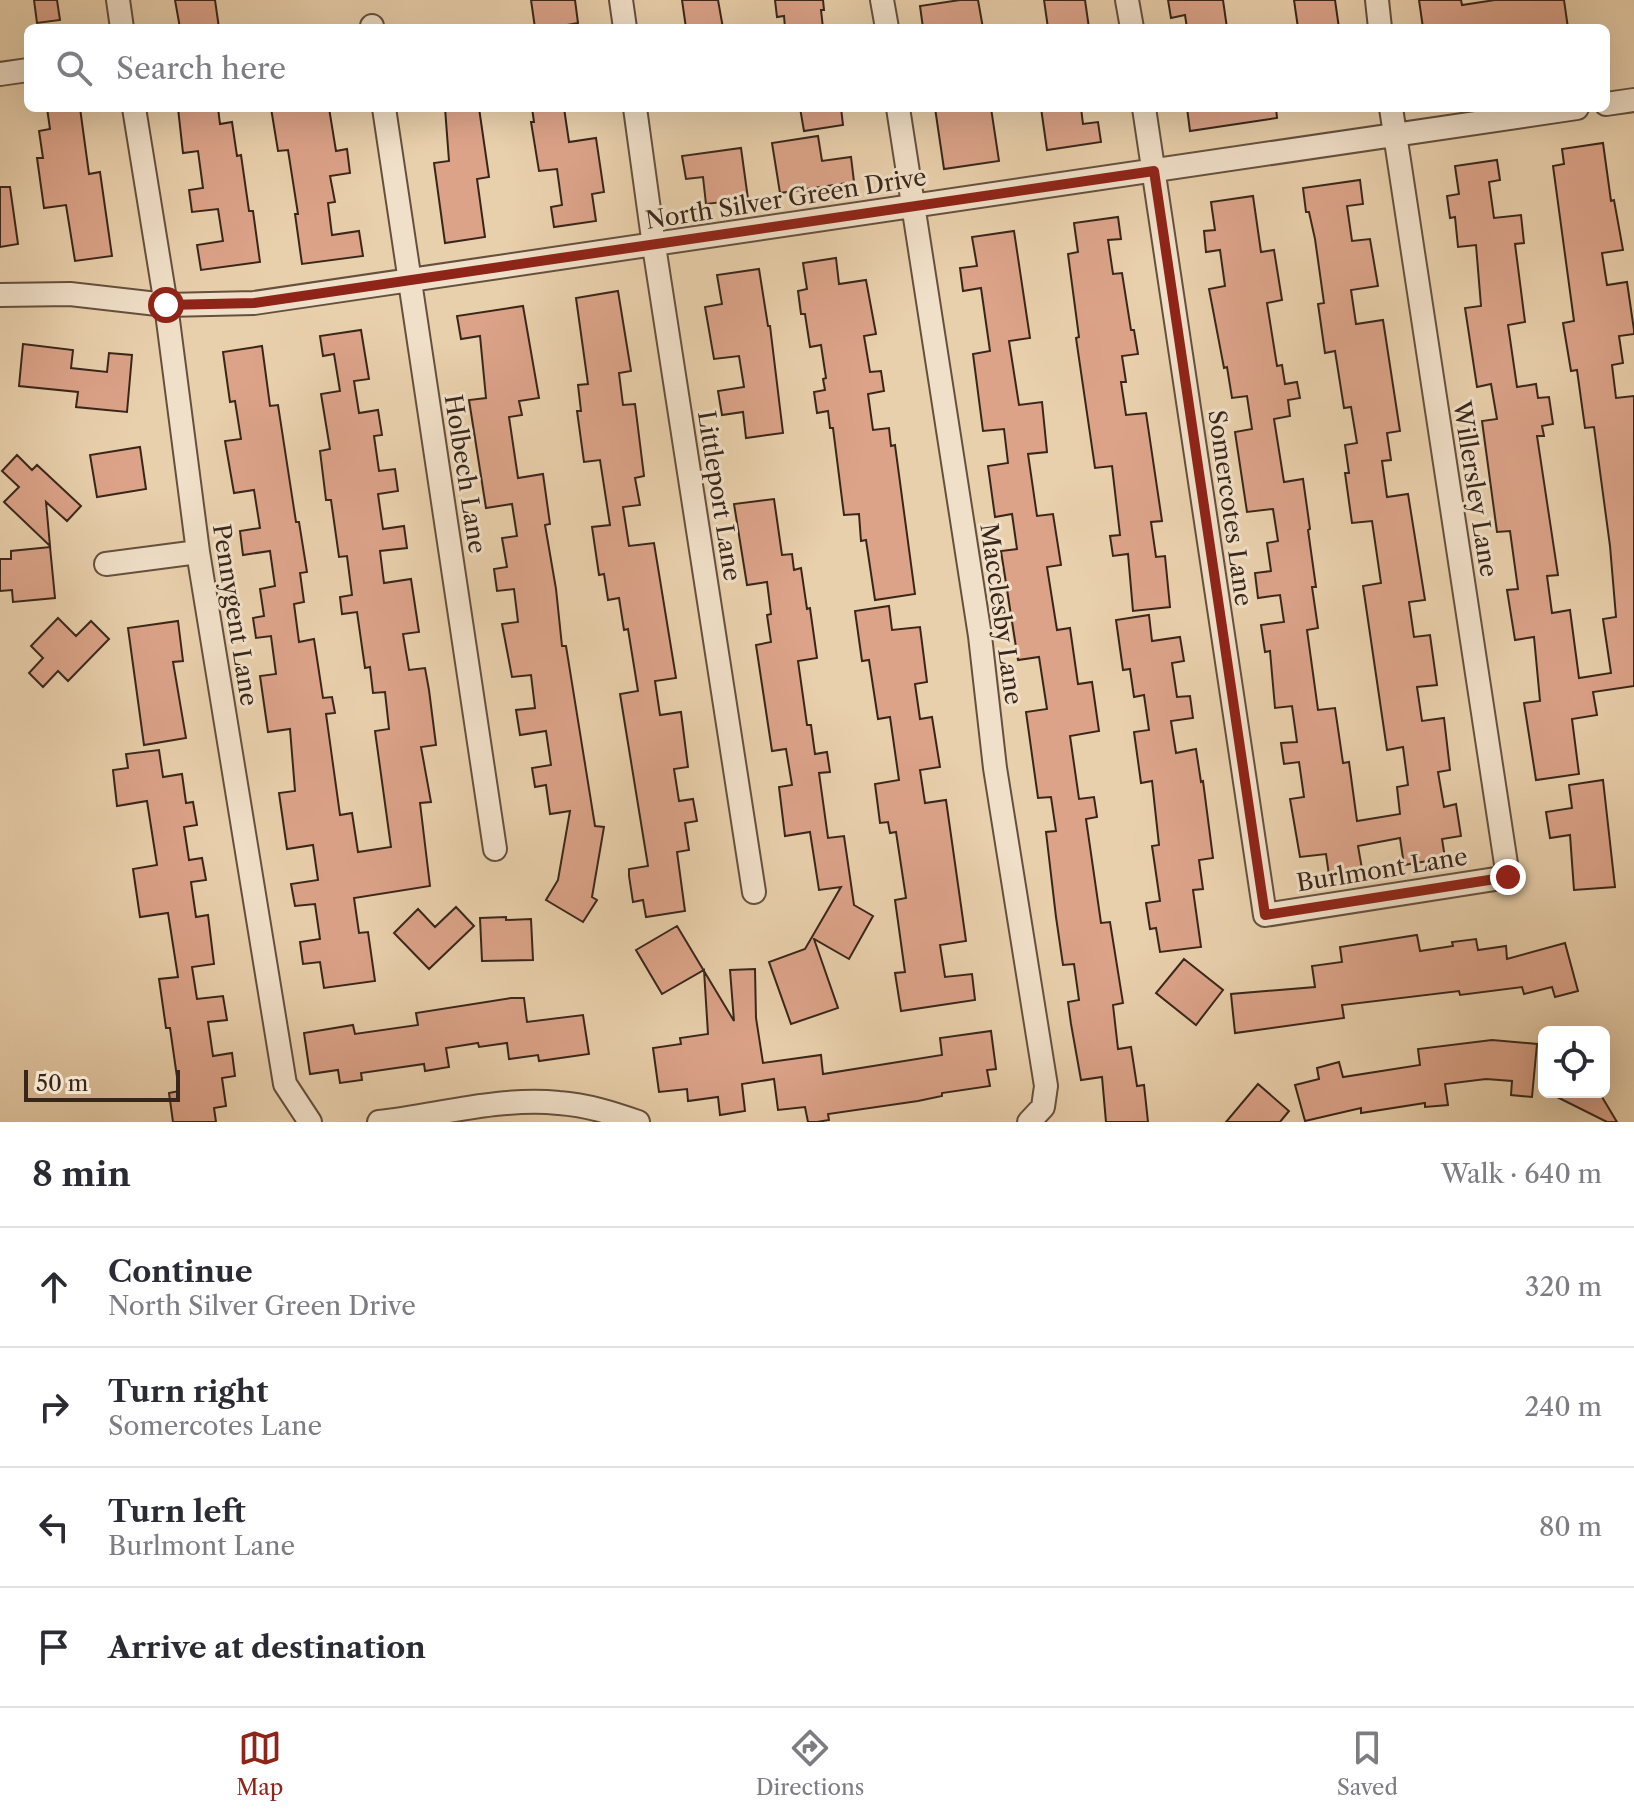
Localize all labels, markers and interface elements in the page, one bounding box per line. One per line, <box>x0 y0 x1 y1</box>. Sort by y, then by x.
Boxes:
search box <box>24 24 1610 112</box>
icon: search <box>52 46 96 90</box>
text: Search here <box>116 50 286 87</box>
street label: North Silver Green Drive <box>643 162 928 235</box>
route start <box>148 287 184 323</box>
street label: Holbech Lane <box>439 392 492 556</box>
street label: Willersley Lane <box>1447 398 1504 579</box>
street label: Somercotes Lane <box>1202 408 1259 608</box>
street label: Littleport Lane <box>692 409 747 583</box>
street label: Macclesby Lane <box>974 521 1029 706</box>
street label: Pennygent Lane <box>207 522 264 708</box>
street label: Burlmont Lane <box>1294 842 1469 897</box>
route end <box>1490 859 1526 895</box>
map controls <box>1538 1026 1610 1098</box>
button: locate <box>1538 1026 1610 1098</box>
scale bar <box>24 1066 180 1102</box>
text: 50 m <box>36 1070 88 1097</box>
text: 8 min <box>32 1153 131 1195</box>
text: Walk · 640 m <box>1441 1158 1602 1190</box>
text: Continue <box>108 1253 253 1290</box>
icon: ahead <box>32 1265 76 1309</box>
text: 320 m <box>1525 1271 1602 1303</box>
text: North Silver Green Drive <box>108 1290 416 1322</box>
text: Turn right <box>108 1373 268 1410</box>
icon: right <box>32 1385 76 1429</box>
text: 240 m <box>1524 1391 1602 1423</box>
text: Somercotes Lane <box>108 1410 322 1442</box>
text: Turn left <box>108 1493 245 1530</box>
icon: left <box>32 1505 76 1549</box>
text: 80 m <box>1539 1511 1602 1543</box>
text: Burlmont Lane <box>108 1530 295 1562</box>
icon: arrive <box>32 1625 76 1669</box>
text: Arrive at destination <box>108 1629 426 1666</box>
tab: Map <box>236 1726 283 1801</box>
tab: Directions <box>756 1726 864 1801</box>
tab: Saved <box>1337 1726 1398 1801</box>

